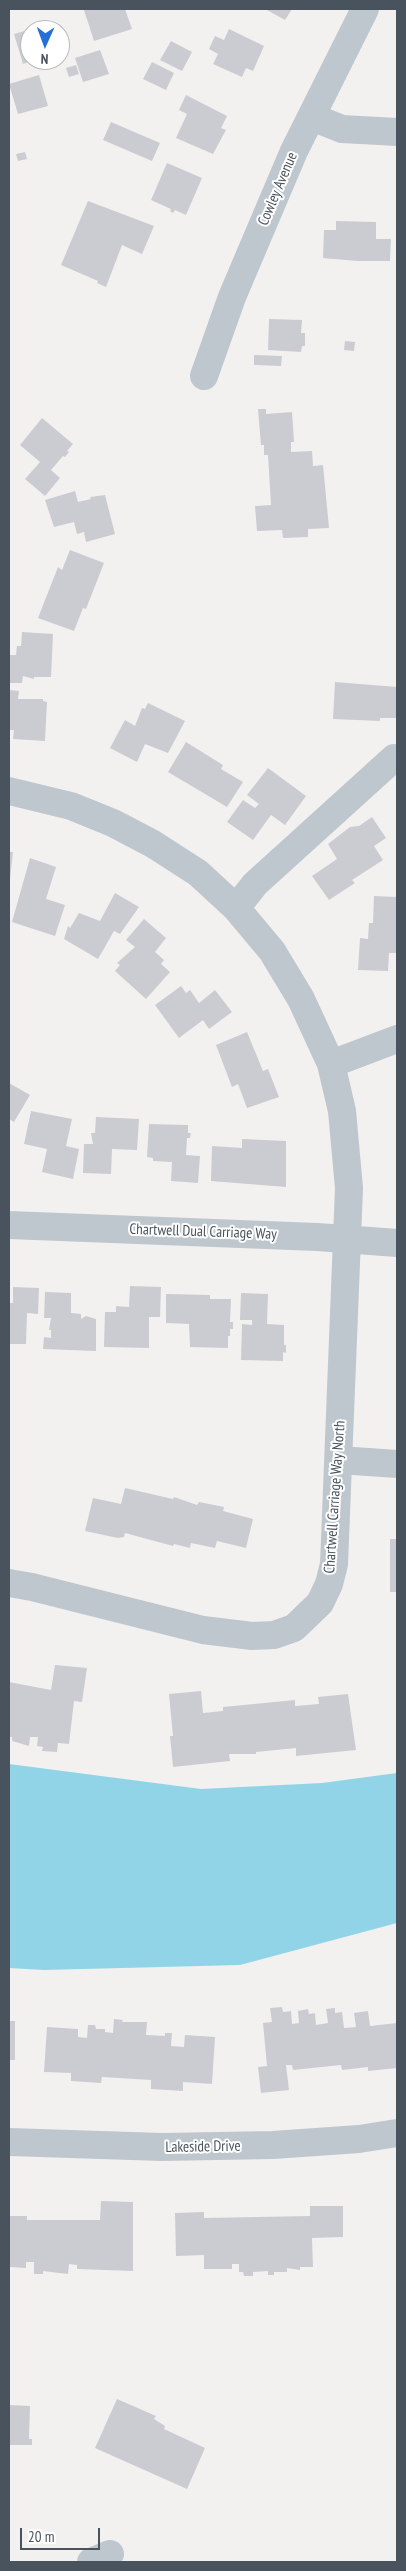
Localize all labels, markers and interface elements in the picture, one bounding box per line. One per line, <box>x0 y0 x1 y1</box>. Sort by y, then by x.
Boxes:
north arrow <box>20 20 70 70</box>
text: N <box>40 50 49 68</box>
street label: Cowley Avenue <box>255 150 301 228</box>
street label: Chartwell Dual Carriage Way <box>129 1220 277 1244</box>
street label: Chartwell Carriage Way North <box>321 1420 349 1574</box>
street label: Lakeside Drive <box>165 2137 241 2157</box>
scale bar <box>22 2518 102 2550</box>
text: 20 m <box>28 2527 54 2546</box>

